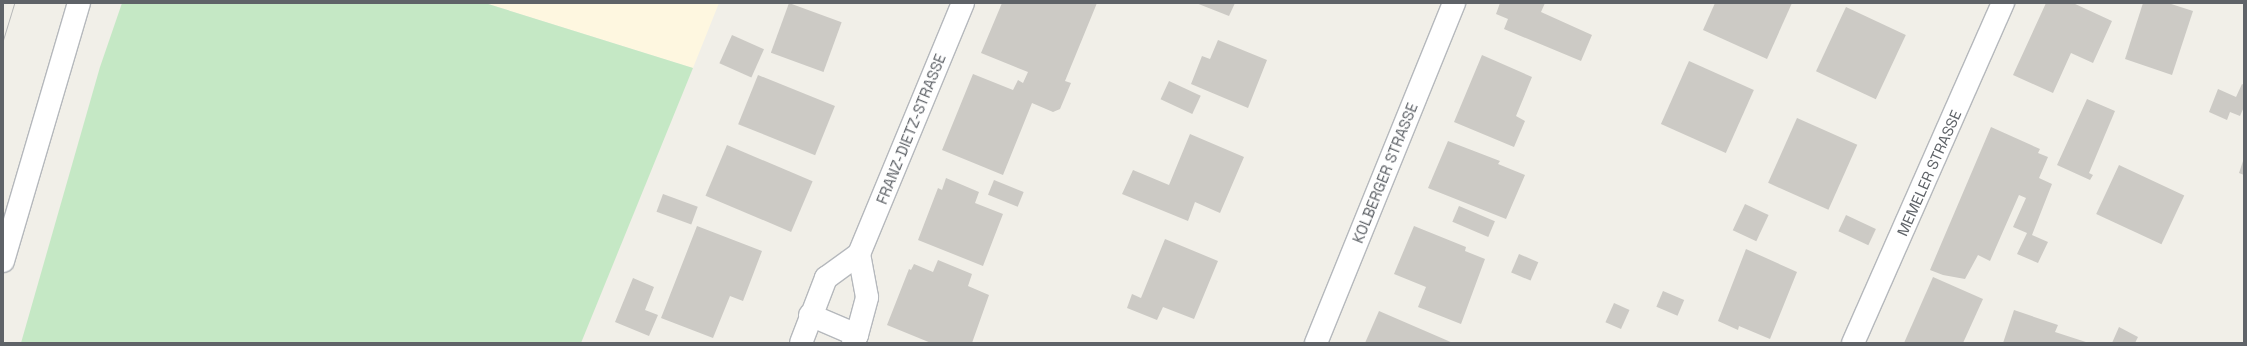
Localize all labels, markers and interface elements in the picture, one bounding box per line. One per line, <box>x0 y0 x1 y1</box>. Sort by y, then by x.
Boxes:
street label: FRANZ-DIETZ-STRASSE <box>873 51 949 207</box>
street label: KOLBERGER STRASSE <box>1349 100 1421 246</box>
street label: MEMELER STRASSE <box>1893 107 1965 239</box>

